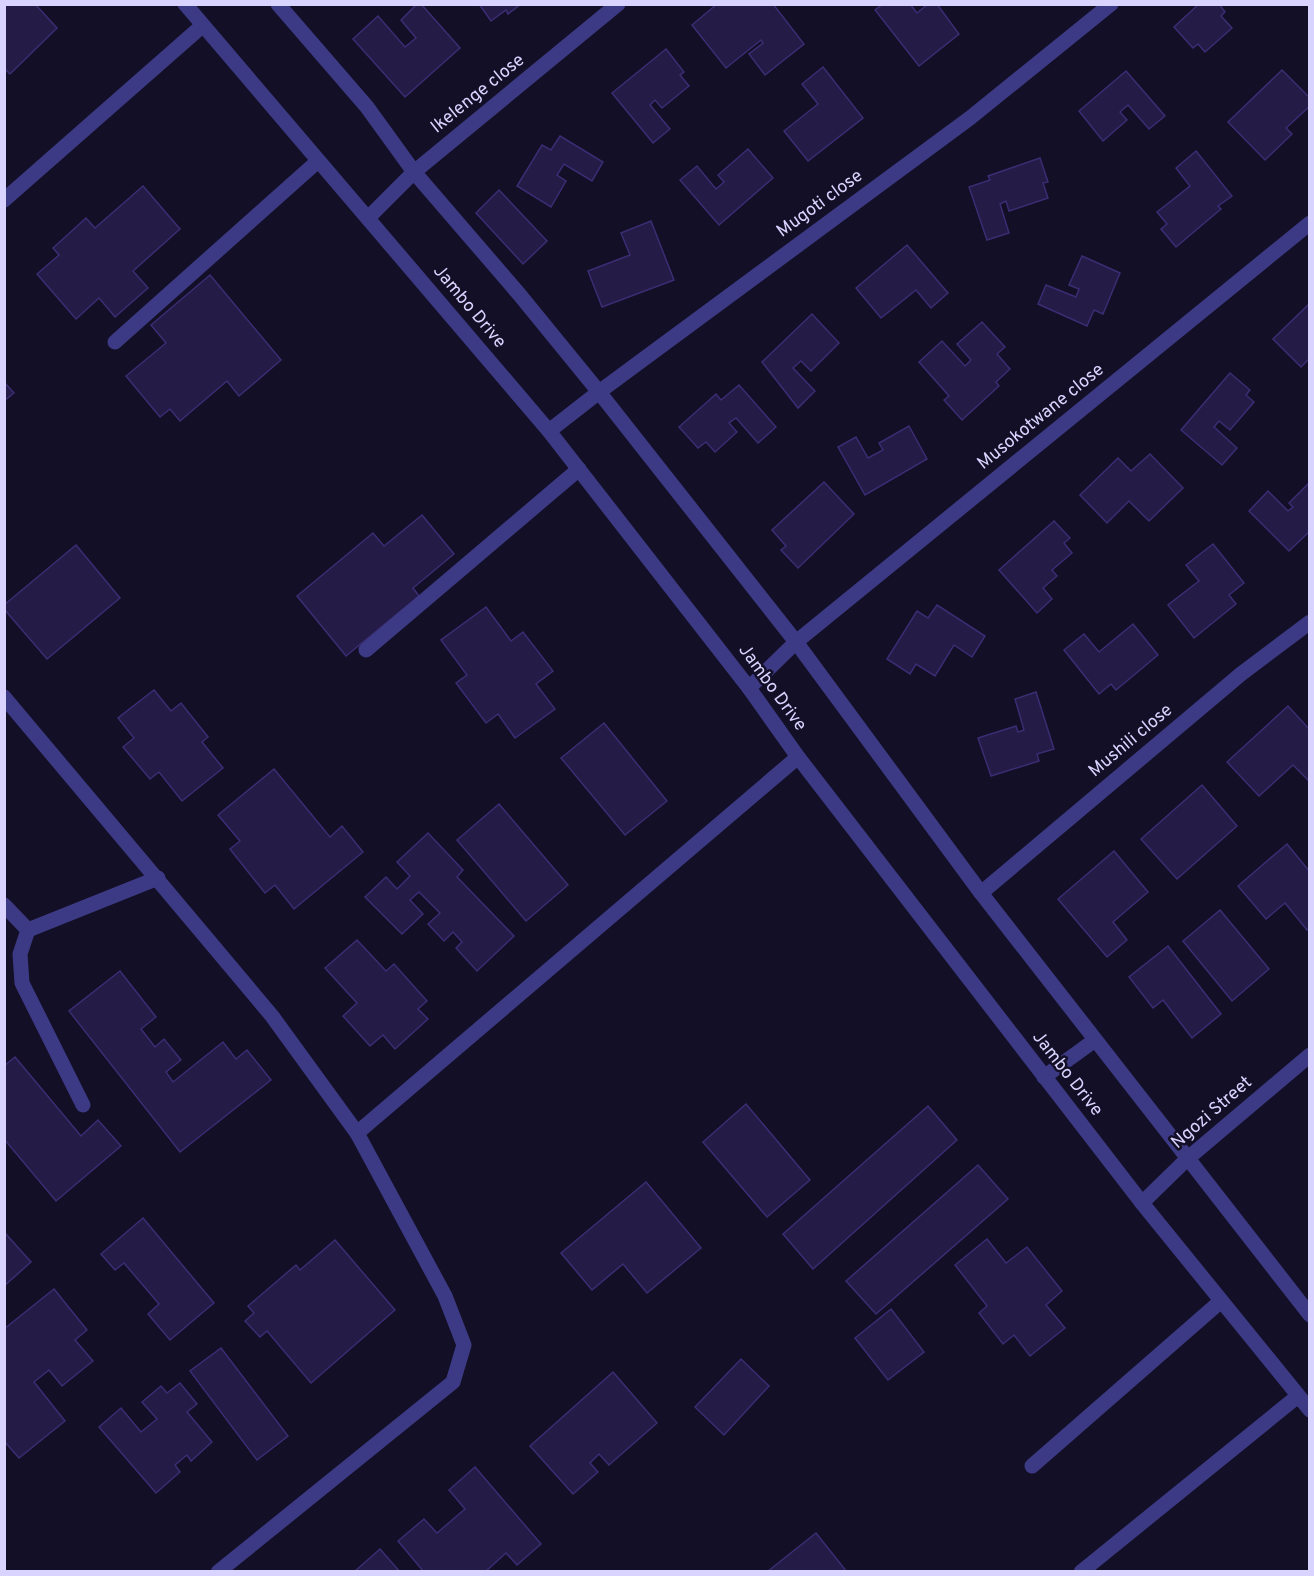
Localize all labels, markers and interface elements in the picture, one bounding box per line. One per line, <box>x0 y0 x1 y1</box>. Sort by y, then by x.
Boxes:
street label: Ikelenge close <box>426 49 530 139</box>
street label: Mugoti close <box>772 165 868 243</box>
street label: Jambo Drive <box>427 260 511 354</box>
street label: Musokotwane close <box>973 359 1109 475</box>
street label: Jambo Drive <box>733 640 811 736</box>
street label: Mushili close <box>1084 699 1178 783</box>
street label: Jambo Drive <box>1027 1027 1107 1121</box>
street label: Ngozi Street <box>1167 1071 1257 1155</box>

